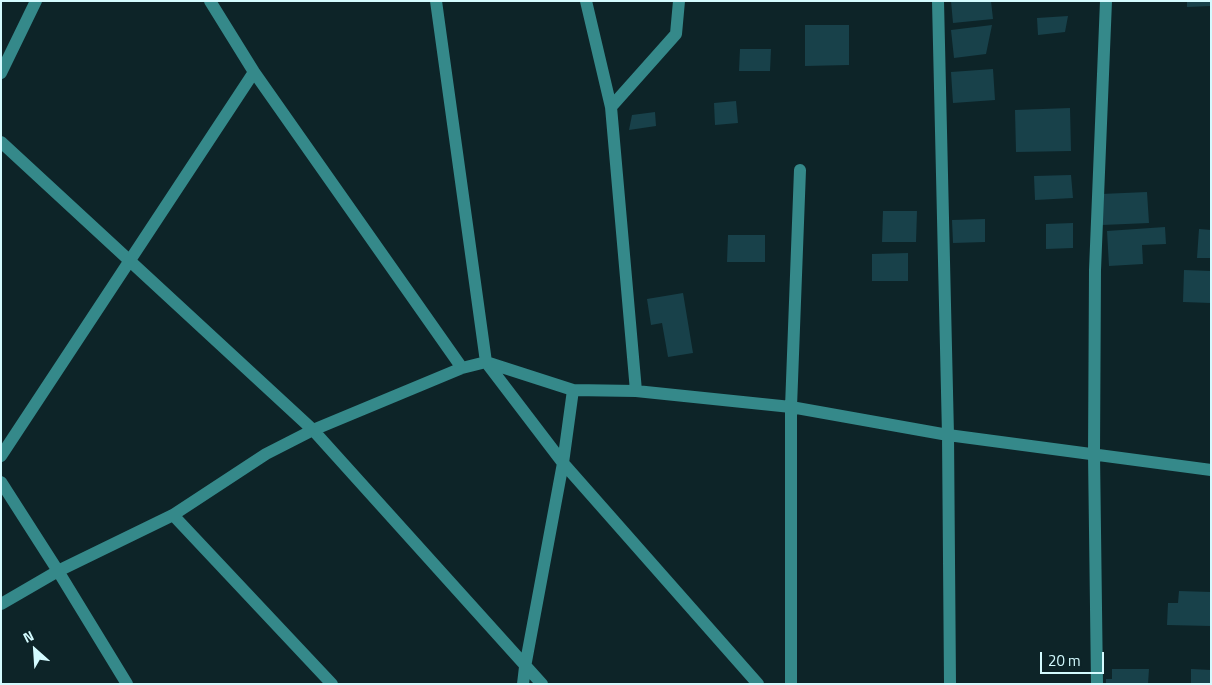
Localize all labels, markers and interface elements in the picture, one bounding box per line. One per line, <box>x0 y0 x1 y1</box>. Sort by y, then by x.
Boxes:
north arrow <box>10 625 60 675</box>
text: N <box>19 625 37 648</box>
scale bar <box>1042 642 1106 674</box>
text: 20 m <box>1048 649 1081 672</box>

